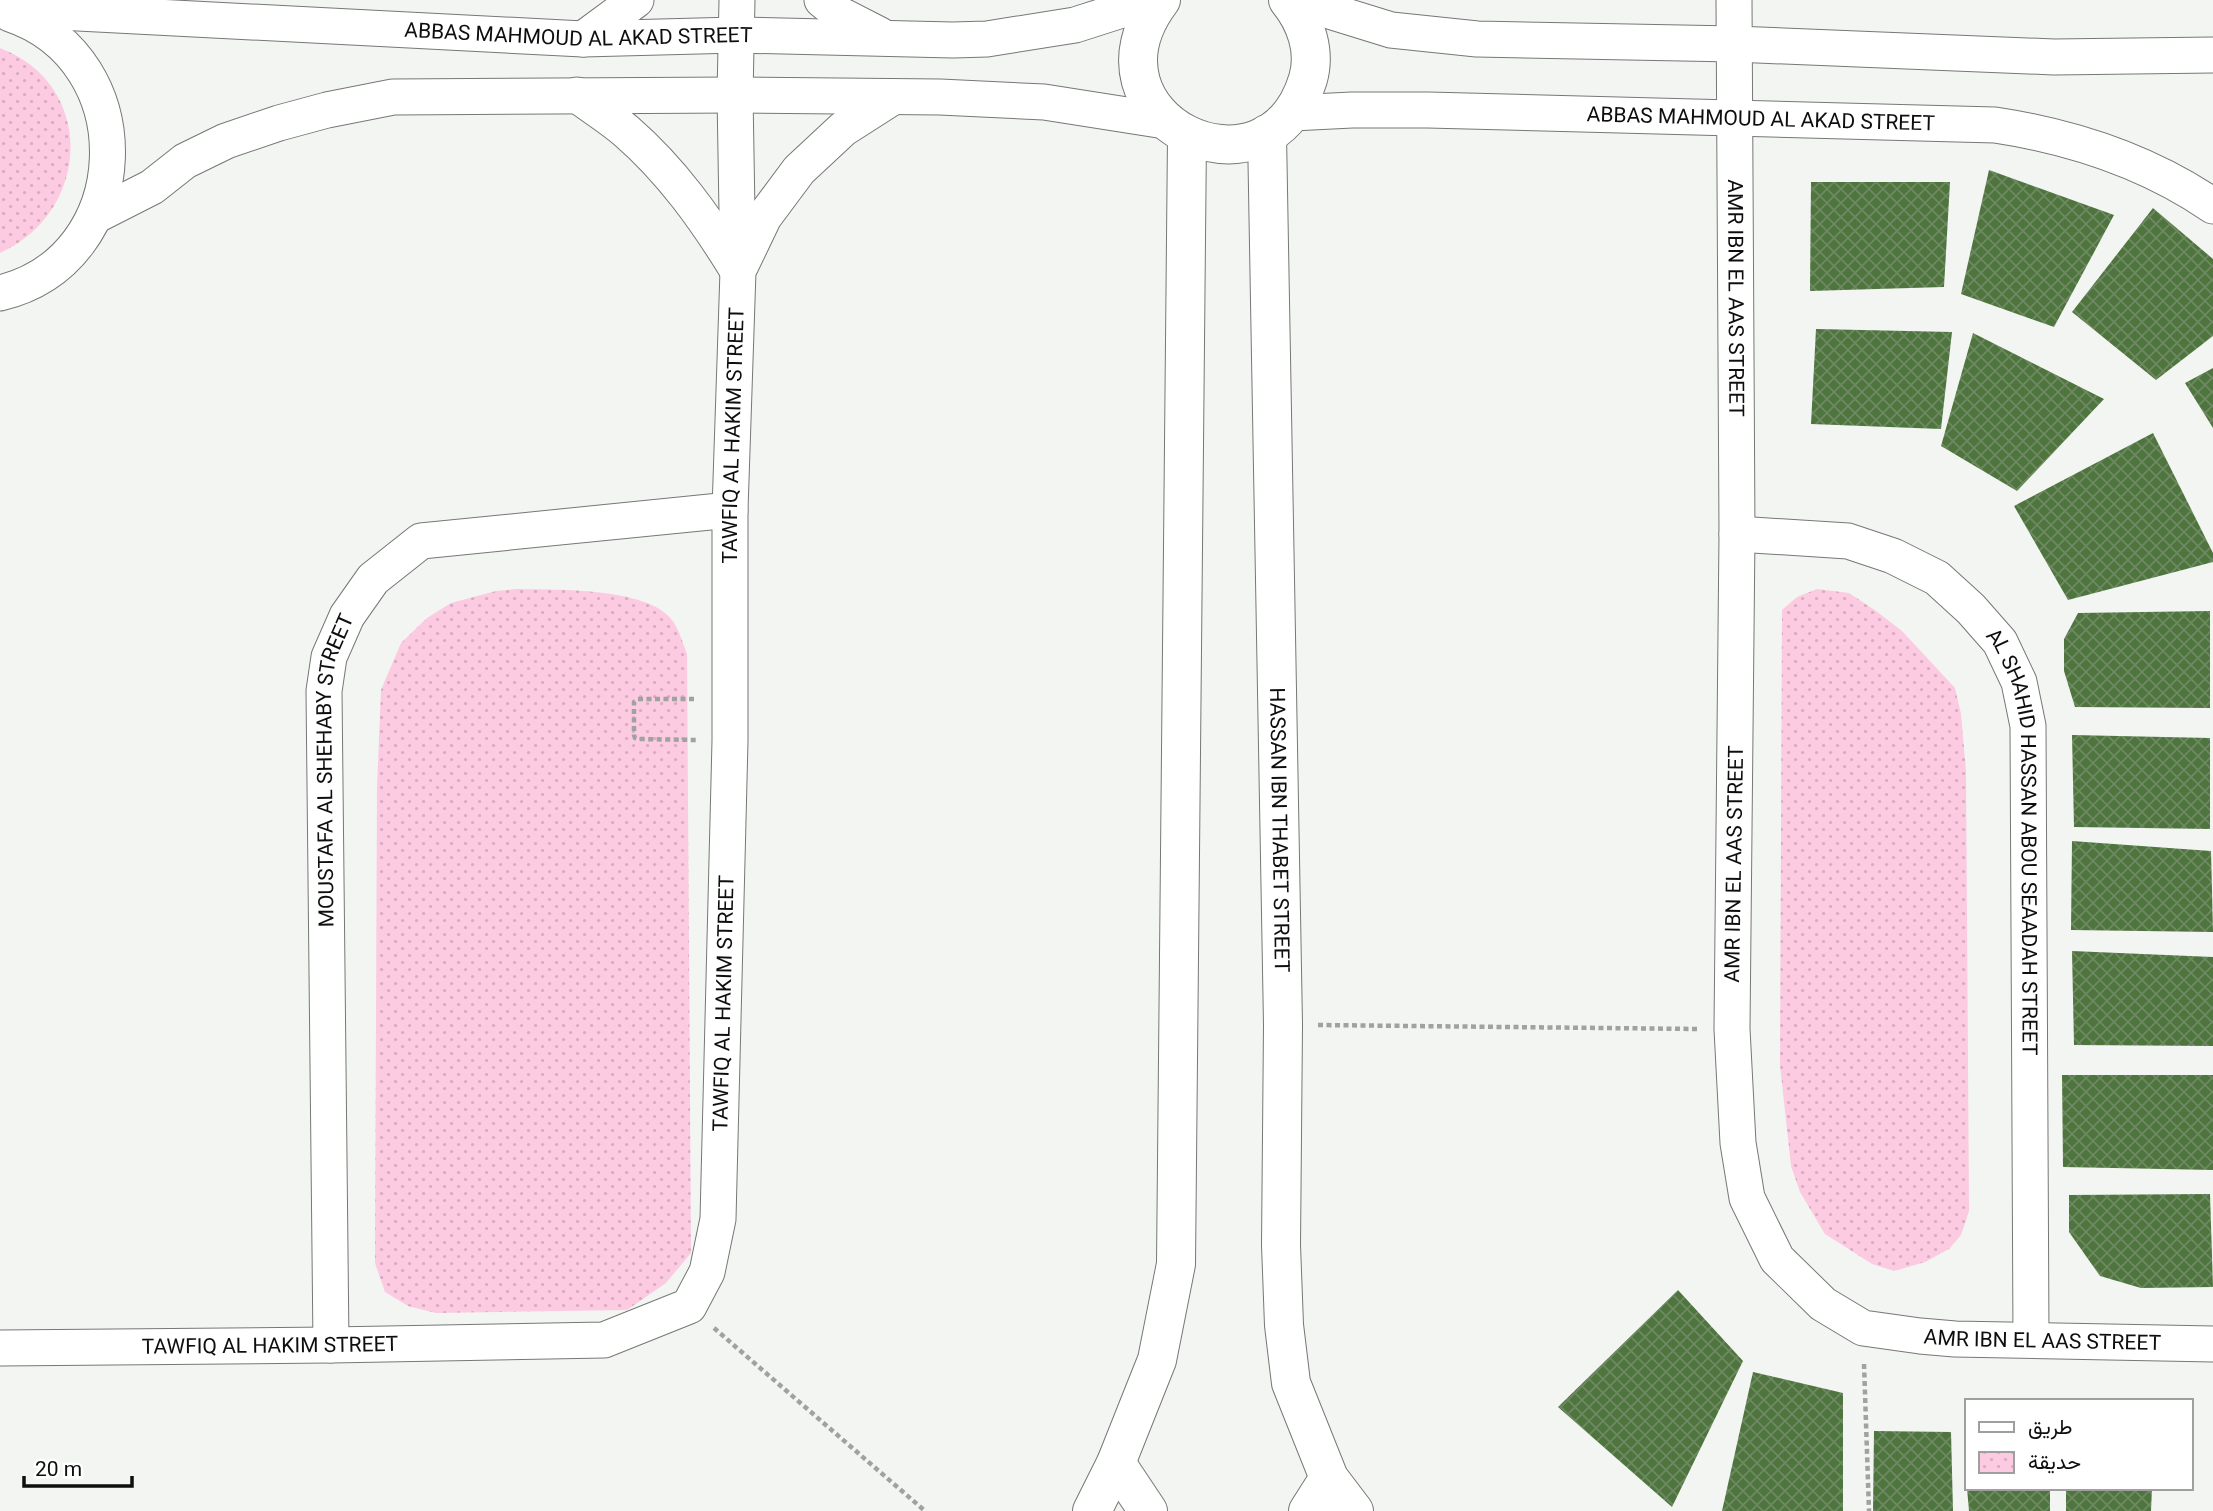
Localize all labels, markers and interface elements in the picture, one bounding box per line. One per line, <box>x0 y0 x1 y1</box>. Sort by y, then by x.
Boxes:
street label: ABBAS MAHMOUD AL AKAD STREET <box>404 18 753 51</box>
street label: ABBAS MAHMOUD AL AKAD STREET <box>1586 102 1936 135</box>
street label: AMR IBN EL AAS STREET <box>1723 179 1748 417</box>
street label: TAWFIQ AL HAKIM STREET <box>718 306 749 564</box>
street label: MOUSTAFA AL SHEHABY STREET <box>312 610 359 927</box>
street label: AL SHAHID HASSAN ABOU SEAADAH STREET <box>1982 623 2042 1056</box>
street label: HASSAN IBN THABET STREET <box>1265 687 1294 973</box>
street label: AMR IBN EL AAS STREET <box>1720 745 1748 983</box>
street label: TAWFIQ AL HAKIM STREET <box>708 874 739 1132</box>
street label: AMR IBN EL AAS STREET <box>1923 1324 2162 1355</box>
street label: TAWFIQ AL HAKIM STREET <box>142 1332 399 1359</box>
legend <box>1965 1399 2192 1490</box>
text: طريق <box>2028 1415 2073 1440</box>
scale bar <box>24 1444 133 1488</box>
text: حديقة <box>2028 1450 2081 1474</box>
text: 20 m <box>35 1457 82 1481</box>

